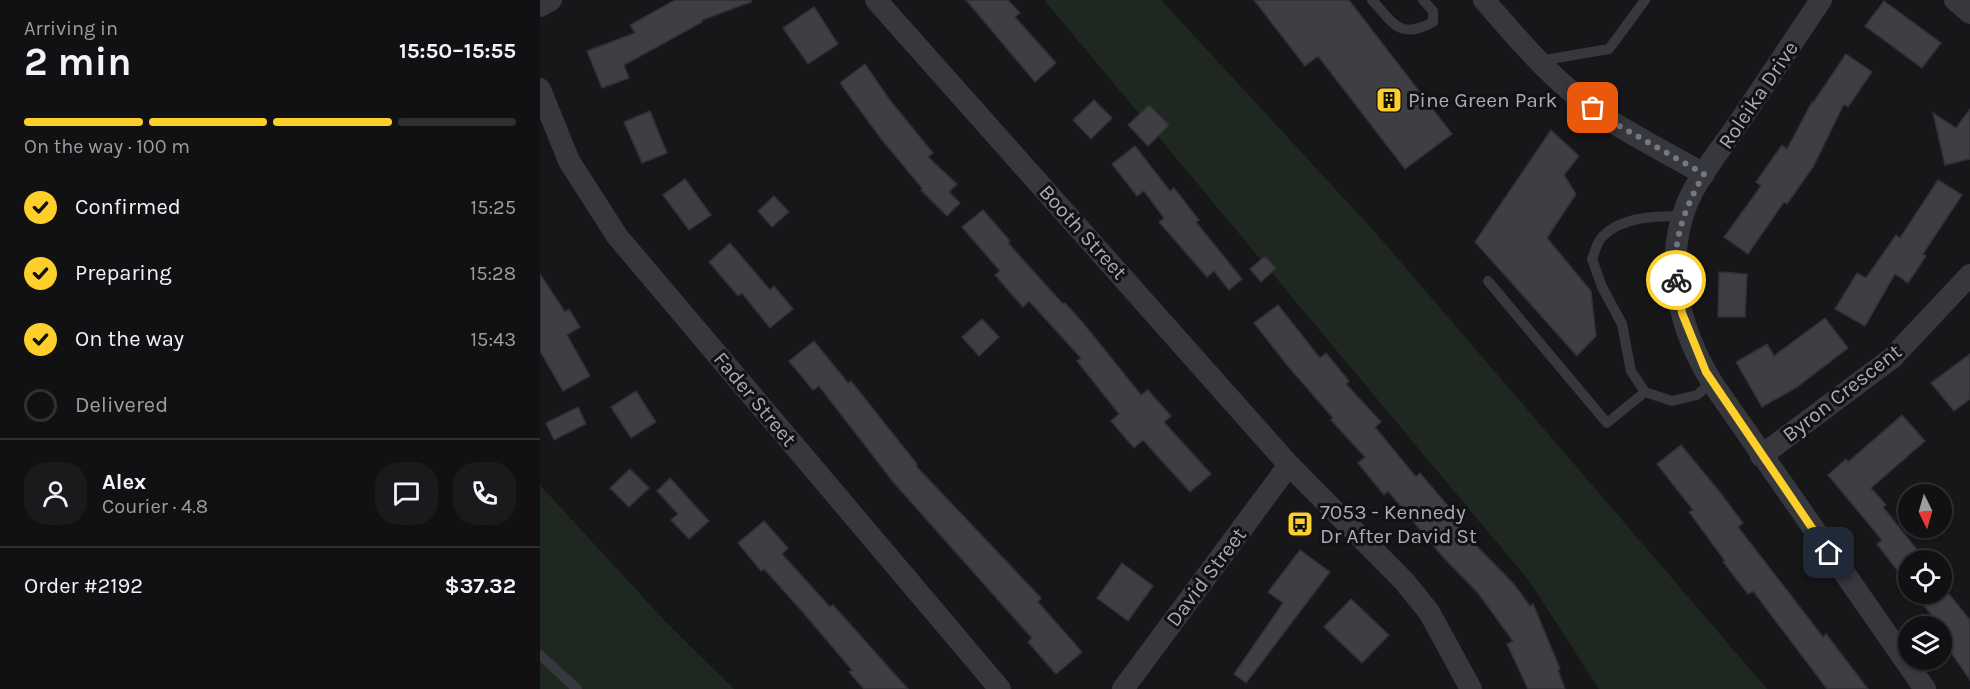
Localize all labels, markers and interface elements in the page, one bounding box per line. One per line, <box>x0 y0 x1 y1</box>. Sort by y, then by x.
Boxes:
text: Arriving in <box>24 17 118 40</box>
street label: Roleika Drive <box>1713 37 1803 153</box>
text: 15:50–15:55 <box>399 38 516 64</box>
text: 2 min <box>24 39 132 85</box>
pin <box>1567 82 1618 133</box>
building icon: Pine Green Park <box>1374 85 1404 115</box>
place label: Pine Green Park <box>1408 88 1557 112</box>
icon: bag <box>1576 91 1609 124</box>
text: On the way · 100 m <box>24 135 190 158</box>
street label: Booth Street <box>1034 180 1132 284</box>
icon: check <box>24 191 57 224</box>
text: Confirmed <box>75 194 181 220</box>
text: 15:25 <box>471 196 516 219</box>
courier <box>1646 250 1706 310</box>
icon: check <box>24 257 57 290</box>
text: Preparing <box>75 260 172 286</box>
text: 15:28 <box>470 262 516 285</box>
icon: bike <box>1660 264 1693 297</box>
icon: check <box>24 323 57 356</box>
text: On the way <box>75 326 184 352</box>
text: 15:43 <box>471 328 516 351</box>
street label: Byron Crescent <box>1778 339 1906 447</box>
street label: Fader Street <box>709 347 801 451</box>
text: Delivered <box>75 392 168 418</box>
button: person <box>24 462 87 525</box>
button: chat <box>375 462 438 525</box>
button: phone <box>453 462 516 525</box>
text: Alex <box>102 469 146 495</box>
north arrow <box>1898 484 1952 538</box>
map controls <box>1898 484 1952 670</box>
text: Courier · 4.8 <box>102 495 208 518</box>
place label: 7053 - Kennedy Dr After David St <box>1320 500 1477 548</box>
bus stop icon: 7053 - Kennedy Dr After David St <box>1285 509 1315 539</box>
street label: David Street <box>1161 523 1251 631</box>
pin <box>1803 527 1854 578</box>
icon: home <box>1812 536 1845 569</box>
button: locate <box>1898 550 1952 604</box>
text: Order #2192 <box>24 573 143 599</box>
text: $37.32 <box>444 573 516 599</box>
button: layers <box>1898 616 1952 670</box>

